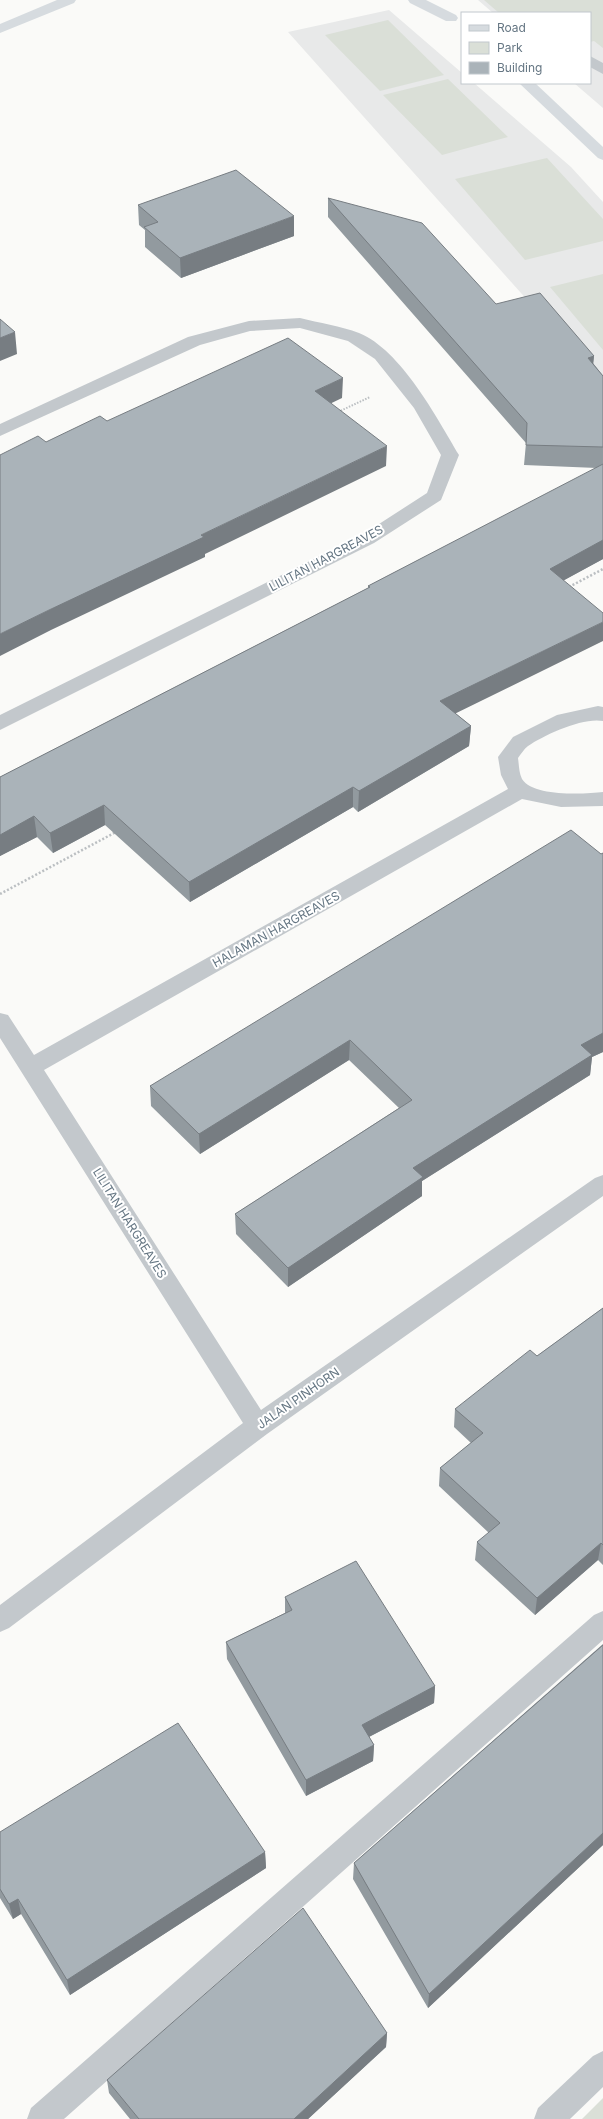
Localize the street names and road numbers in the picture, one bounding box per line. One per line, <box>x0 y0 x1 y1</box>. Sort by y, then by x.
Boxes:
street label: LILITAN HARGREAVES <box>266 521 386 594</box>
street label: HALAMAN HARGREAVES <box>210 888 343 970</box>
street label: LILITAN HARGREAVES <box>90 1165 170 1281</box>
street label: JALAN PINHORN <box>254 1364 342 1432</box>

